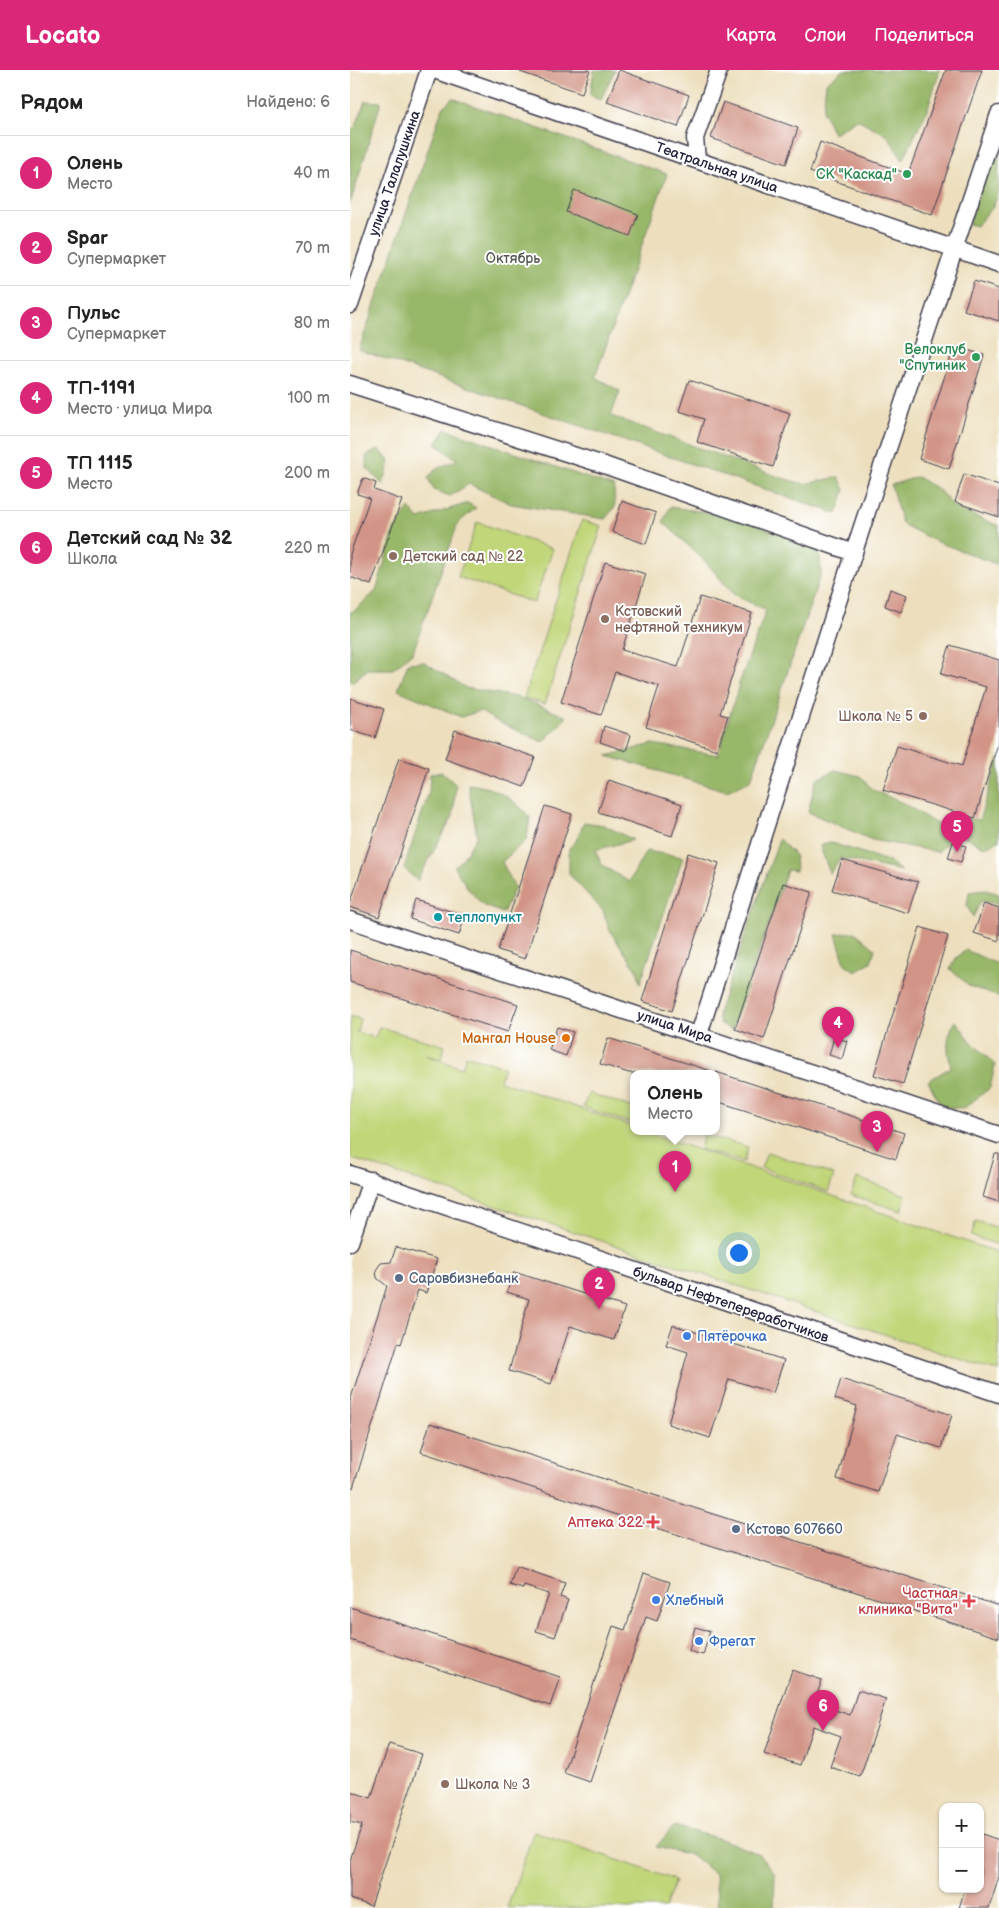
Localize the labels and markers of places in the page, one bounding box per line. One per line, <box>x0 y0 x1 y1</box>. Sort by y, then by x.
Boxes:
place label: СК "Каскад" <box>816 166 897 183</box>
marker: СК "Каскад" <box>901 168 913 180</box>
place label: Велоклуб "Спутиник <box>899 341 967 374</box>
marker: Велоклуб "Спутиник <box>970 351 982 363</box>
place label: Детский сад № 22 <box>403 548 524 565</box>
marker: Детский сад № 22 <box>387 550 399 562</box>
place label: Кстовский нефтяной техникум <box>615 603 743 636</box>
marker: Кстовский нефтяной техникум <box>599 613 611 625</box>
place label: Школа № 5 <box>838 708 913 725</box>
marker: Школа № 5 <box>917 710 929 722</box>
pin: 5 <box>941 811 973 852</box>
place label: теплопункт <box>448 909 523 926</box>
marker: теплопункт <box>432 911 444 923</box>
pin: 4 <box>822 1007 854 1048</box>
place label: Мангал House <box>462 1030 556 1047</box>
marker: Мангал House <box>560 1032 572 1044</box>
pin: 3 <box>861 1111 893 1152</box>
pin: 1 <box>659 1151 691 1192</box>
pin: 2 <box>583 1268 615 1309</box>
place label: Саровбизнебанк <box>409 1270 519 1287</box>
marker: Саровбизнебанк <box>393 1272 405 1284</box>
place label: Пятёрочка <box>697 1328 768 1345</box>
marker: Пятёрочка <box>681 1330 693 1342</box>
place label: Аптека 322 <box>567 1514 644 1531</box>
marker: Аптека 322 <box>647 1516 659 1528</box>
place label: Кстово 607660 <box>746 1521 843 1538</box>
marker: Кстово 607660 <box>730 1523 742 1535</box>
place label: Чаcтная клиника "Вита" <box>858 1585 958 1618</box>
place label: Хлебный <box>666 1592 724 1609</box>
marker: Хлебный <box>650 1594 662 1606</box>
marker: Чаcтная клиника "Вита" <box>962 1594 976 1608</box>
place label: Фрегат <box>709 1633 756 1650</box>
marker: Фрегат <box>693 1635 705 1647</box>
pin: 6 <box>807 1690 839 1731</box>
place label: Школа № 3 <box>455 1776 530 1793</box>
marker: Школа № 3 <box>439 1778 451 1790</box>

